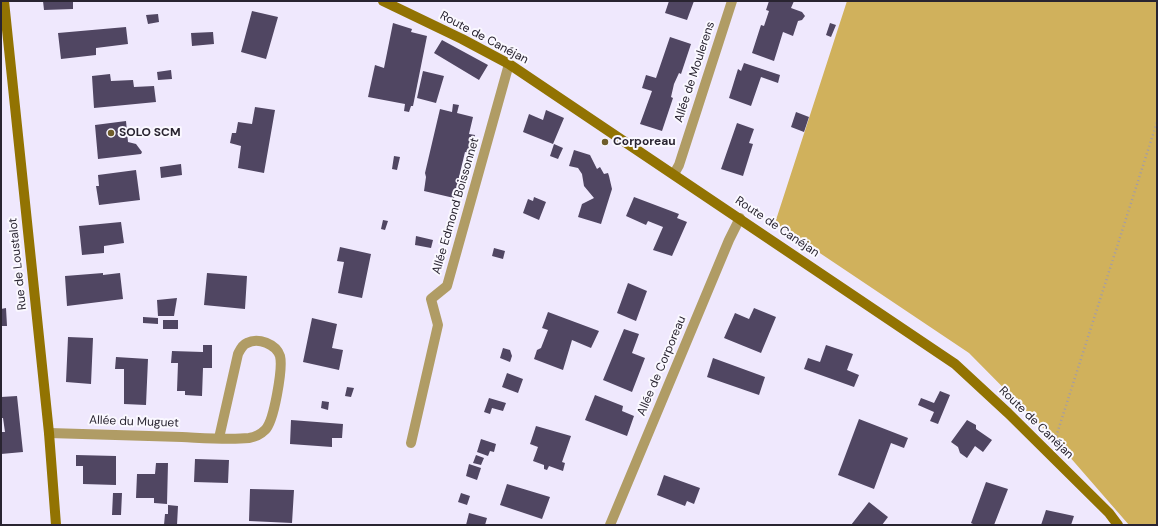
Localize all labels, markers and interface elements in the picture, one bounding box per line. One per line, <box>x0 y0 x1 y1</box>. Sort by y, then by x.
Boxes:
street label: Route de Canéjan <box>437 9 531 67</box>
street label: Allée de Moulerens <box>672 20 718 124</box>
place label: SOLO SCM <box>119 126 181 140</box>
marker: SOLO SCM <box>106 128 116 138</box>
place label: Corporeau <box>613 135 676 149</box>
street label: Allée Edmond Boissonnet <box>430 136 482 276</box>
marker: Corporeau <box>600 137 610 147</box>
street label: Route de Canéjan <box>732 194 822 260</box>
street label: Rue de Loustalot <box>6 217 30 311</box>
street label: Allée de Corporeau <box>634 314 690 418</box>
street label: Route de Canéjan <box>996 384 1076 462</box>
street label: Allée du Muguet <box>89 413 179 431</box>

